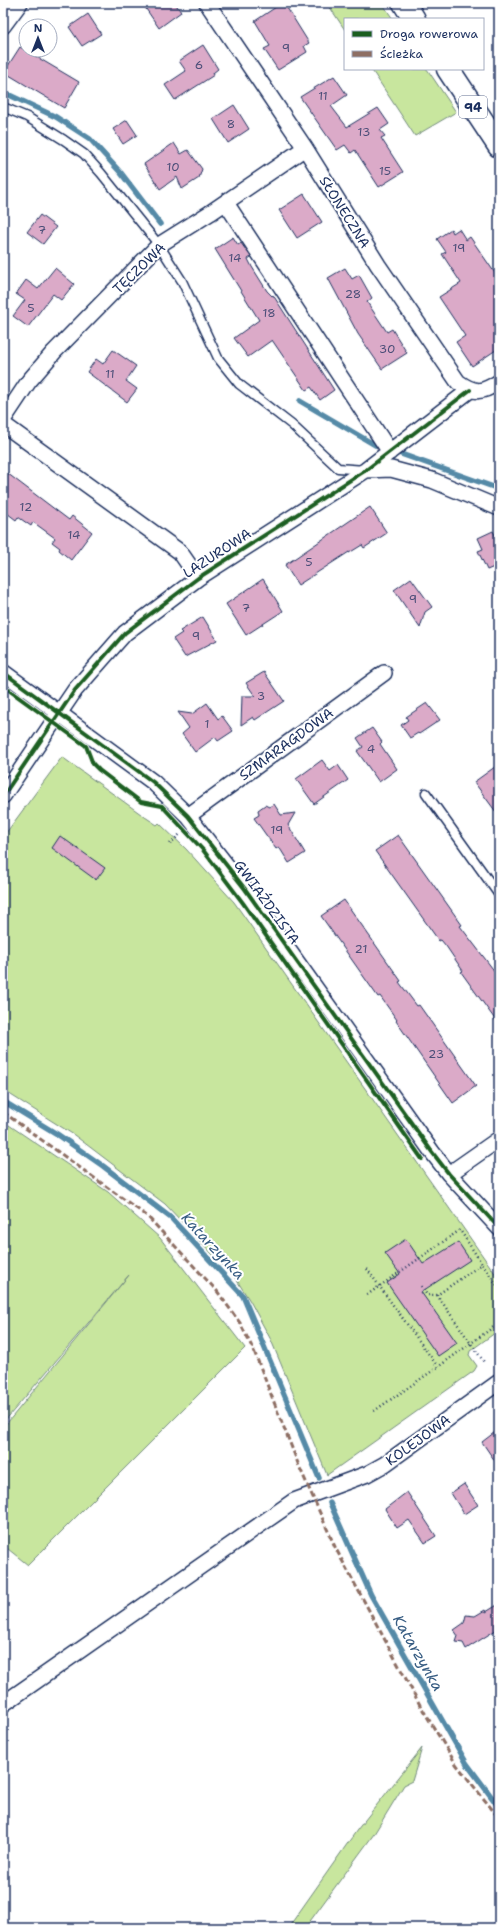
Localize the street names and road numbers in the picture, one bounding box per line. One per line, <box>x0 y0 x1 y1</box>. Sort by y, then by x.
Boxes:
road number: 94 <box>459 96 487 118</box>
street label: SŁONECZNA <box>316 173 374 251</box>
street label: TĘCZOWA <box>109 238 169 298</box>
street label: LAZUROWA <box>179 524 255 582</box>
street label: SZMARAGDOWA <box>235 704 337 784</box>
street label: GWIAŹDZISTA <box>230 856 304 948</box>
street label: KOLEJOWA <box>382 1410 454 1470</box>

